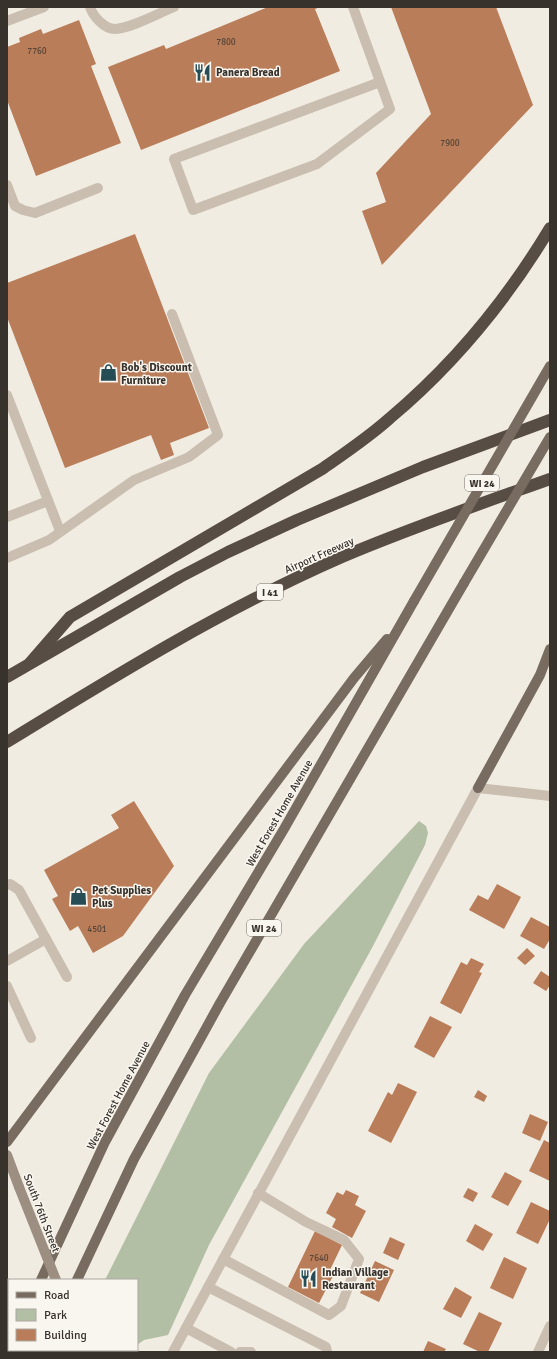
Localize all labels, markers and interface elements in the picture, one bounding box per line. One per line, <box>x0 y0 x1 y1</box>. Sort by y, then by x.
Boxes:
house number: 7800 <box>216 37 236 48</box>
house number: 7760 <box>27 46 47 57</box>
restaurant icon: Panera Bread <box>193 62 213 82</box>
place label: Panera Bread <box>216 66 280 79</box>
house number: 7900 <box>440 138 460 149</box>
place label: Bob's Discount Furniture <box>121 361 192 387</box>
shop icon: Bob's Discount Furniture <box>98 363 118 383</box>
road number: WI 24 <box>465 475 499 491</box>
street label: Airport Freeway <box>283 534 357 577</box>
road number: I 41 <box>257 584 283 600</box>
street label: West Forest Home Avenue <box>243 757 315 869</box>
place label: Pet Supplies Plus <box>92 884 151 910</box>
shop icon: Pet Supplies Plus <box>69 886 89 906</box>
road number: WI 24 <box>247 920 281 936</box>
house number: 4501 <box>87 924 107 935</box>
street label: West Forest Home Avenue <box>84 1039 153 1152</box>
street label: South 76th Street <box>21 1172 63 1254</box>
house number: 7640 <box>309 1253 329 1264</box>
place label: Indian Village Restaurant <box>322 1266 389 1292</box>
restaurant icon: Indian Village Restaurant <box>299 1268 319 1288</box>
legend <box>8 1279 138 1351</box>
text: Road <box>44 1288 70 1303</box>
text: Park <box>44 1308 67 1323</box>
text: Building <box>44 1328 87 1343</box>

